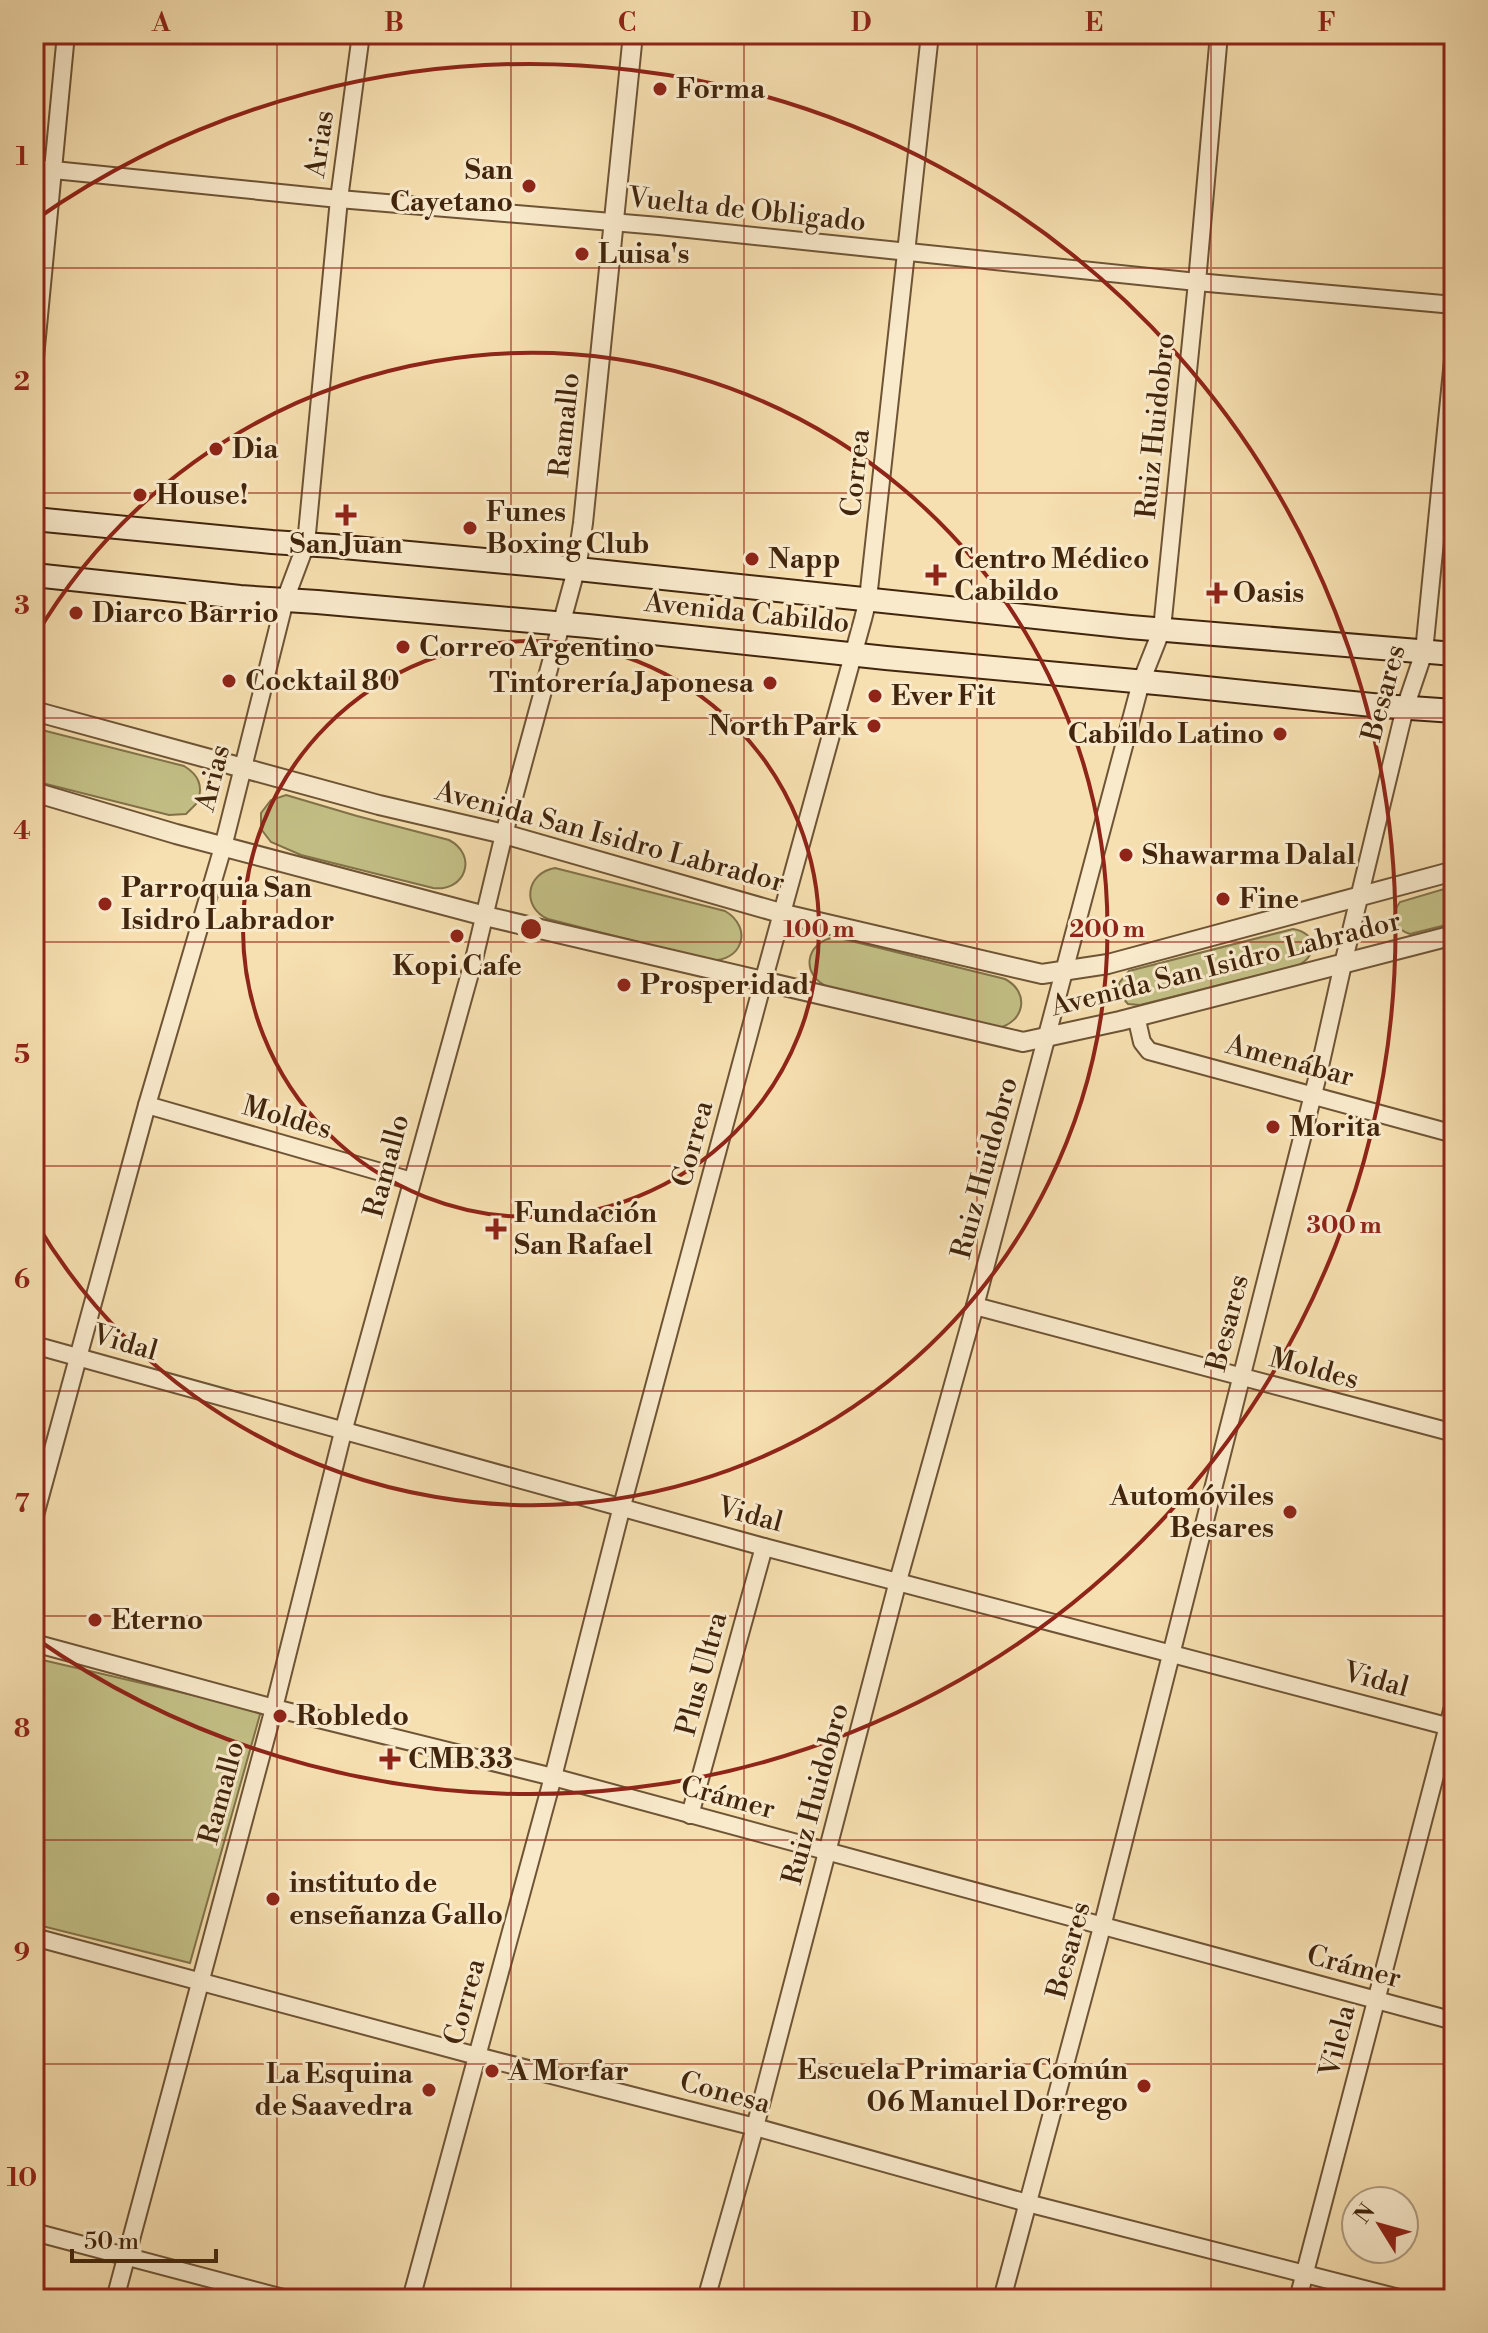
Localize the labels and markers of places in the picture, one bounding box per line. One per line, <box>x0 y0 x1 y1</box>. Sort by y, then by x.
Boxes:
place label: Forma <box>676 72 766 107</box>
marker: Forma <box>651 80 669 98</box>
place label: San Cayetano <box>390 153 513 220</box>
marker: San Cayetano <box>520 177 538 195</box>
place label: Luisa's <box>598 237 690 272</box>
marker: Luisa's <box>573 245 591 263</box>
place label: Dia <box>232 432 279 467</box>
marker: Dia <box>207 440 225 458</box>
place label: House! <box>156 478 248 513</box>
marker: House! <box>131 486 149 504</box>
place label: Funes Boxing Club <box>486 495 650 562</box>
marker: San Juan <box>337 506 355 524</box>
marker: Funes Boxing Club <box>461 519 479 537</box>
place label: San Juan <box>289 527 403 562</box>
place label: Napp <box>768 542 840 577</box>
place label: Centro Médico Cabildo <box>954 542 1150 609</box>
marker: Napp <box>743 550 761 568</box>
marker: Centro Médico Cabildo <box>925 564 947 586</box>
place label: Oasis <box>1233 576 1304 611</box>
marker: Oasis <box>1208 584 1226 602</box>
place label: Diarco Barrio <box>92 596 279 631</box>
marker: Diarco Barrio <box>67 604 85 622</box>
place label: Correo Argentino <box>419 630 655 665</box>
marker: Correo Argentino <box>394 638 412 656</box>
place label: Cocktail 80 <box>245 664 400 699</box>
place label: Tintorería Japonesa <box>489 666 755 701</box>
marker: Cocktail 80 <box>220 672 238 690</box>
marker: Tintorería Japonesa <box>761 674 779 692</box>
place label: Ever Fit <box>891 679 996 714</box>
marker: Ever Fit <box>866 687 884 705</box>
place label: North Park <box>708 709 859 744</box>
marker: North Park <box>865 717 883 735</box>
place label: Cabildo Latino <box>1068 717 1264 752</box>
marker: Cabildo Latino <box>1271 725 1289 743</box>
place label: Shawarma Dalal <box>1142 838 1356 873</box>
marker: Shawarma Dalal <box>1117 846 1135 864</box>
place label: Parroquia San Isidro Labrador <box>121 871 335 938</box>
place label: Fine <box>1239 882 1299 917</box>
marker: Fine <box>1214 890 1232 908</box>
marker: Parroquia San Isidro Labrador <box>96 895 114 913</box>
centre of rings <box>517 915 545 943</box>
marker: Kopi Cafe <box>448 927 466 945</box>
place label: Kopi Cafe <box>392 949 522 984</box>
place label: Prosperidad <box>640 968 810 1003</box>
marker: Prosperidad <box>615 976 633 994</box>
place label: Morita <box>1289 1110 1382 1145</box>
marker: Morita <box>1264 1118 1282 1136</box>
place label: Fundación San Rafael <box>514 1196 657 1263</box>
marker: Fundación San Rafael <box>485 1218 507 1240</box>
place label: Automóviles Besares <box>1109 1479 1274 1546</box>
marker: Automóviles Besares <box>1281 1503 1299 1521</box>
place label: Eterno <box>111 1603 203 1638</box>
marker: Eterno <box>86 1611 104 1629</box>
place label: Robledo <box>296 1699 409 1734</box>
marker: Robledo <box>271 1707 289 1725</box>
place label: CMB 33 <box>408 1742 513 1777</box>
marker: CMB 33 <box>379 1748 401 1770</box>
place label: instituto de enseñanza Gallo <box>289 1866 503 1933</box>
marker: instituto de enseñanza Gallo <box>264 1890 282 1908</box>
place label: Escuela Primaria Común 06 Manuel Dorrego <box>797 2053 1128 2120</box>
place label: A Morfar <box>507 2054 629 2089</box>
place label: La Esquina de Saavedra <box>254 2057 414 2124</box>
marker: A Morfar <box>483 2062 501 2080</box>
marker: Escuela Primaria Común 06 Manuel Dorrego <box>1135 2077 1153 2095</box>
marker: La Esquina de Saavedra <box>420 2081 438 2099</box>

